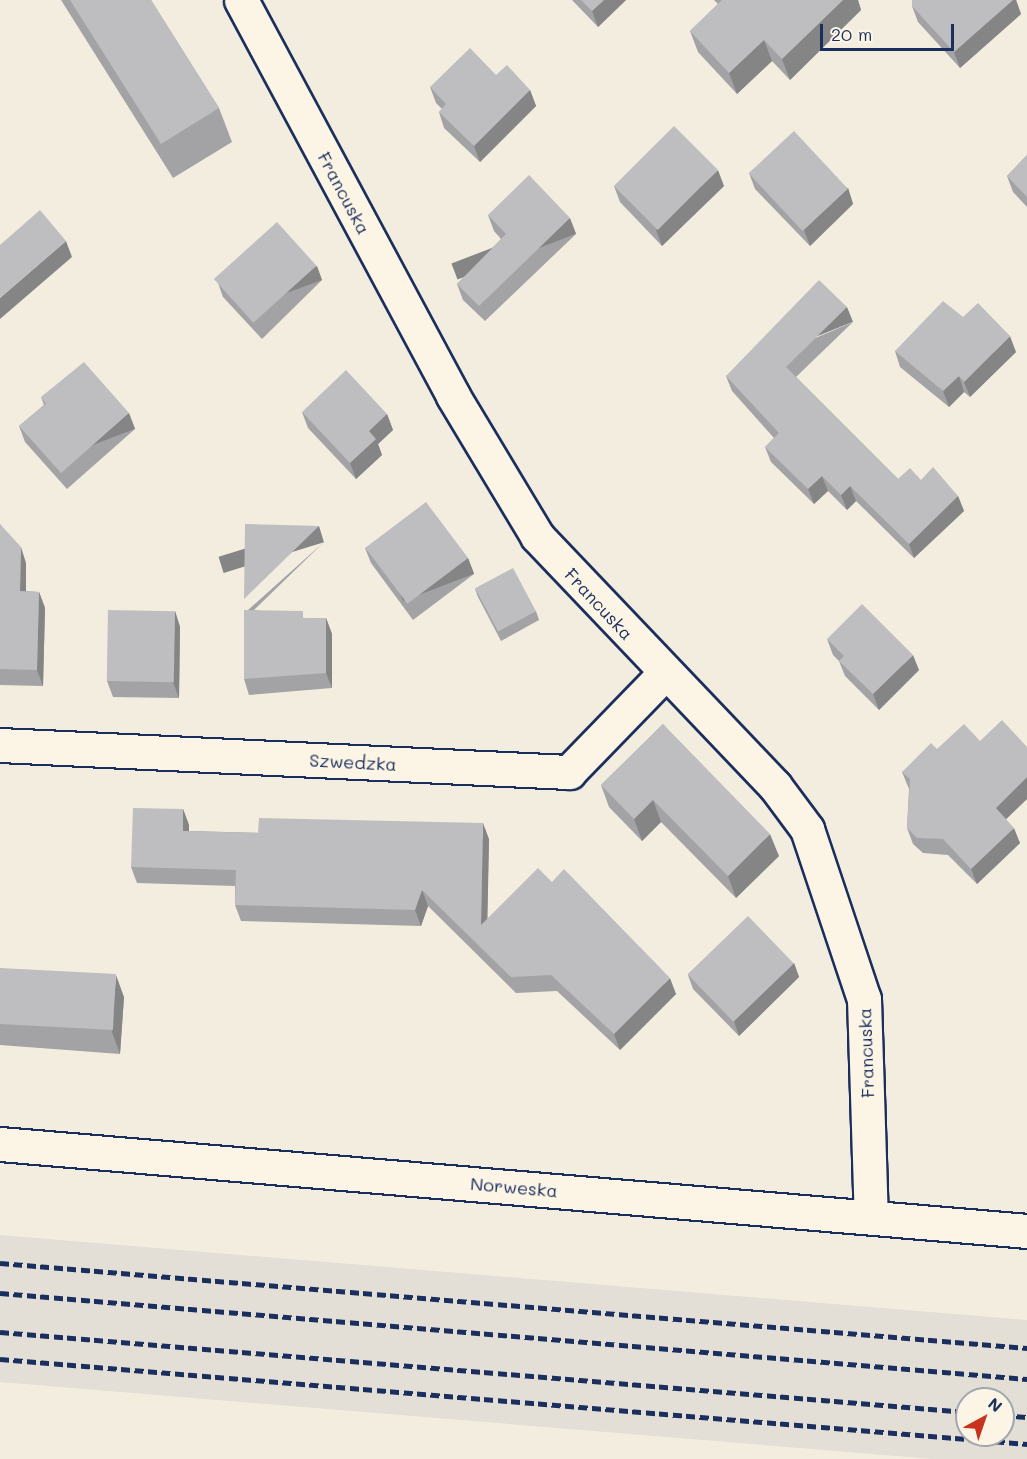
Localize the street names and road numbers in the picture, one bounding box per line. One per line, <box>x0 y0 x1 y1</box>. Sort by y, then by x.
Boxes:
street label: Francuska <box>313 148 375 238</box>
street label: Francuska <box>560 564 638 644</box>
street label: Szwedzka <box>309 749 397 775</box>
street label: Francuska <box>854 1008 878 1098</box>
street label: Norweska <box>469 1172 559 1202</box>

